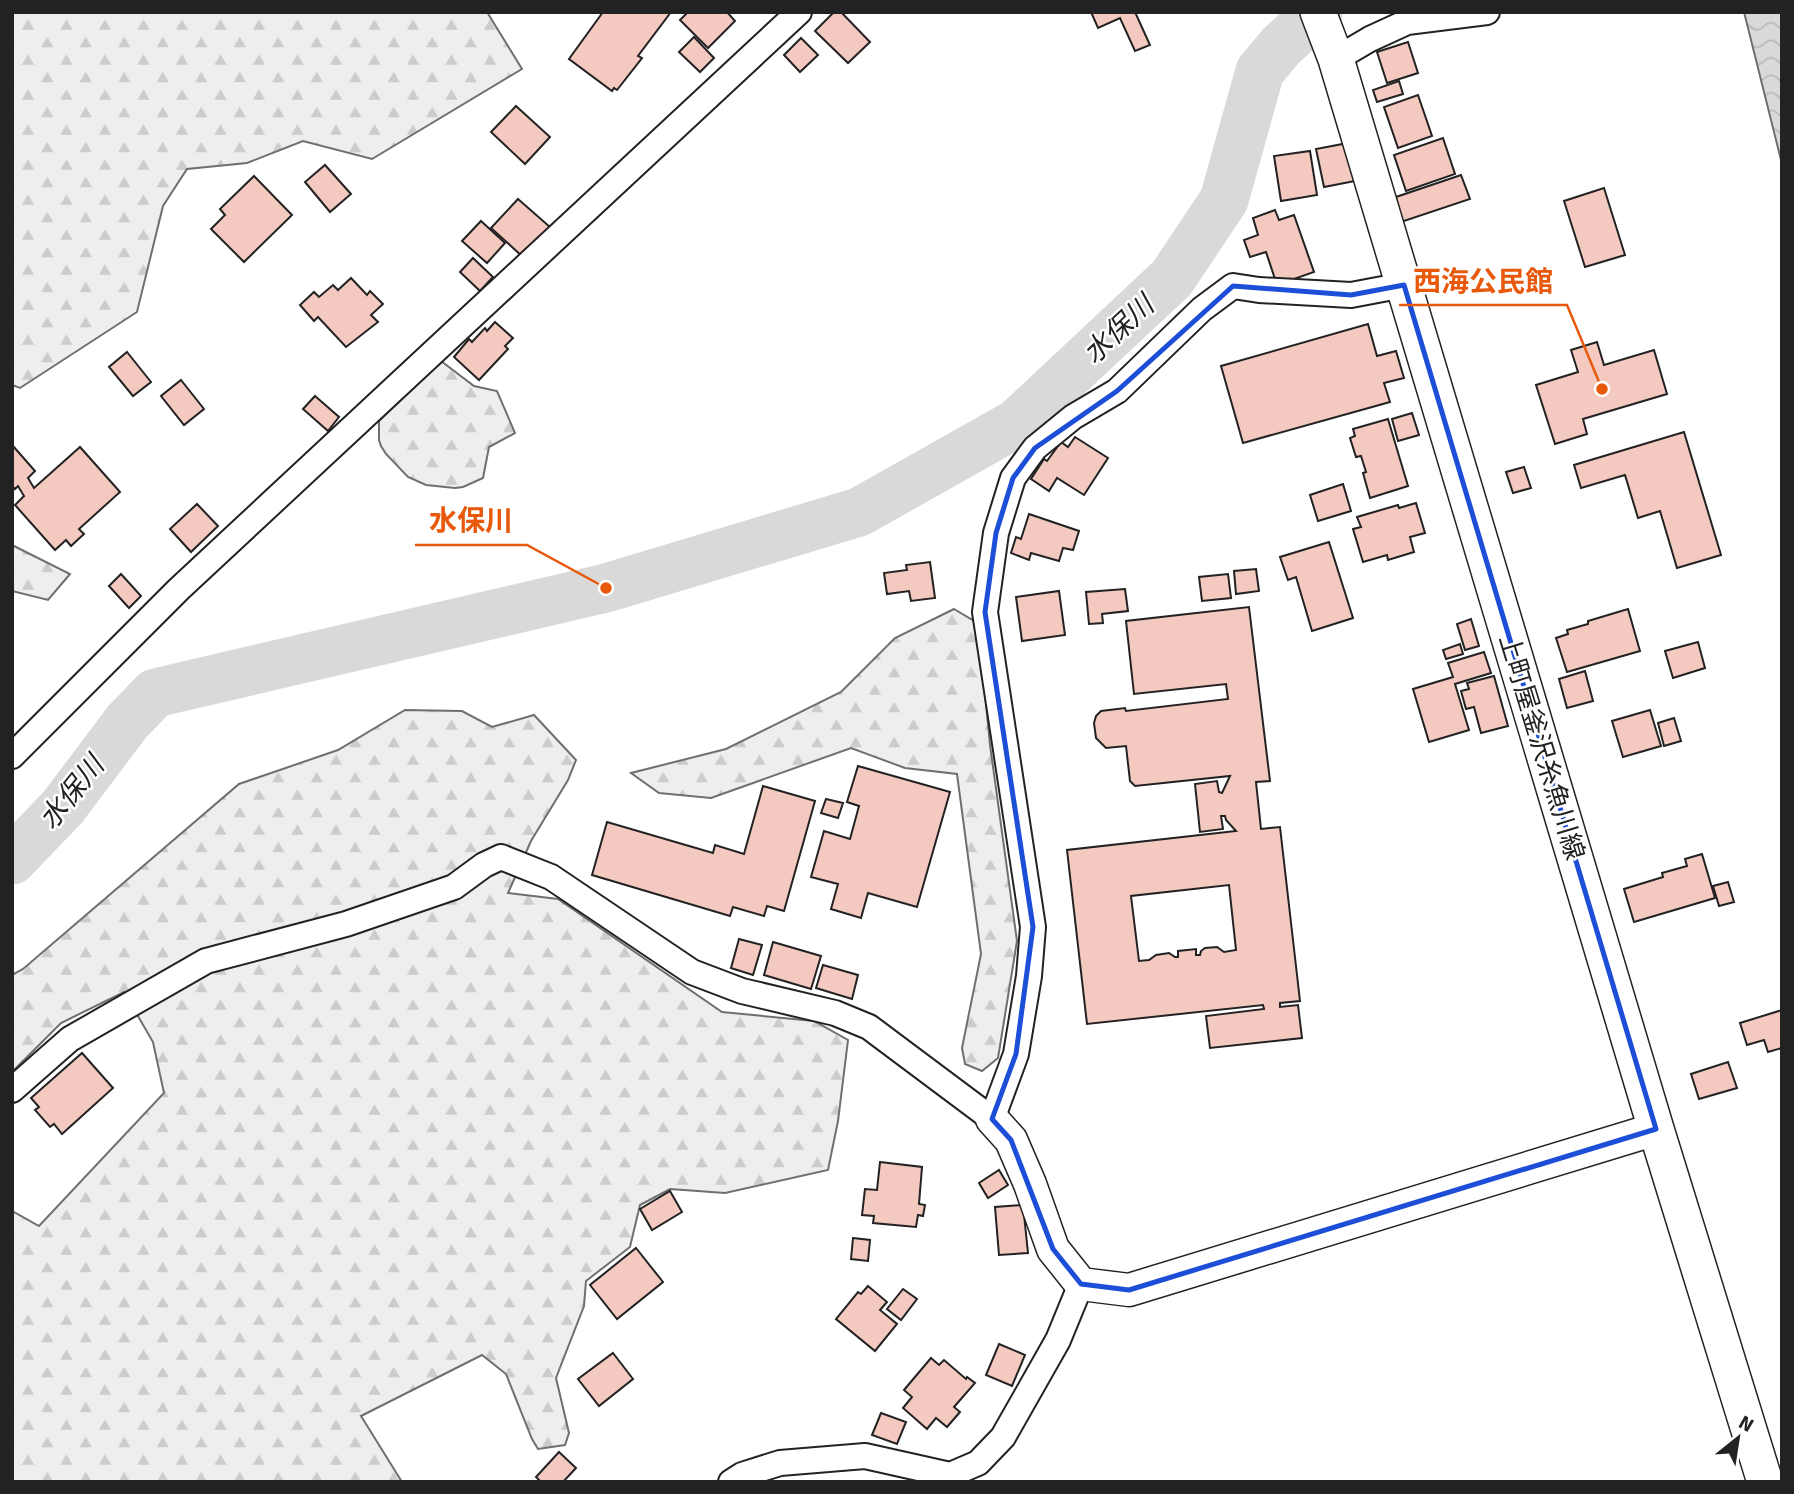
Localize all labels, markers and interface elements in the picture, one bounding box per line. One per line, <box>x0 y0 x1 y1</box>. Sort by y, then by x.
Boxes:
callout: 西海公民館 <box>1399 256 1567 305</box>
text: 西海公民館 <box>1413 265 1553 299</box>
water label: 水保川 <box>1076 287 1163 371</box>
callout: 水保川 <box>415 496 527 545</box>
text: 水保川 <box>429 504 513 538</box>
street label: 上町屋釜沢糸魚川線 <box>1492 631 1591 864</box>
water label: 水保川 <box>32 747 113 836</box>
north arrow <box>1703 1403 1773 1473</box>
text: N <box>1734 1410 1758 1438</box>

